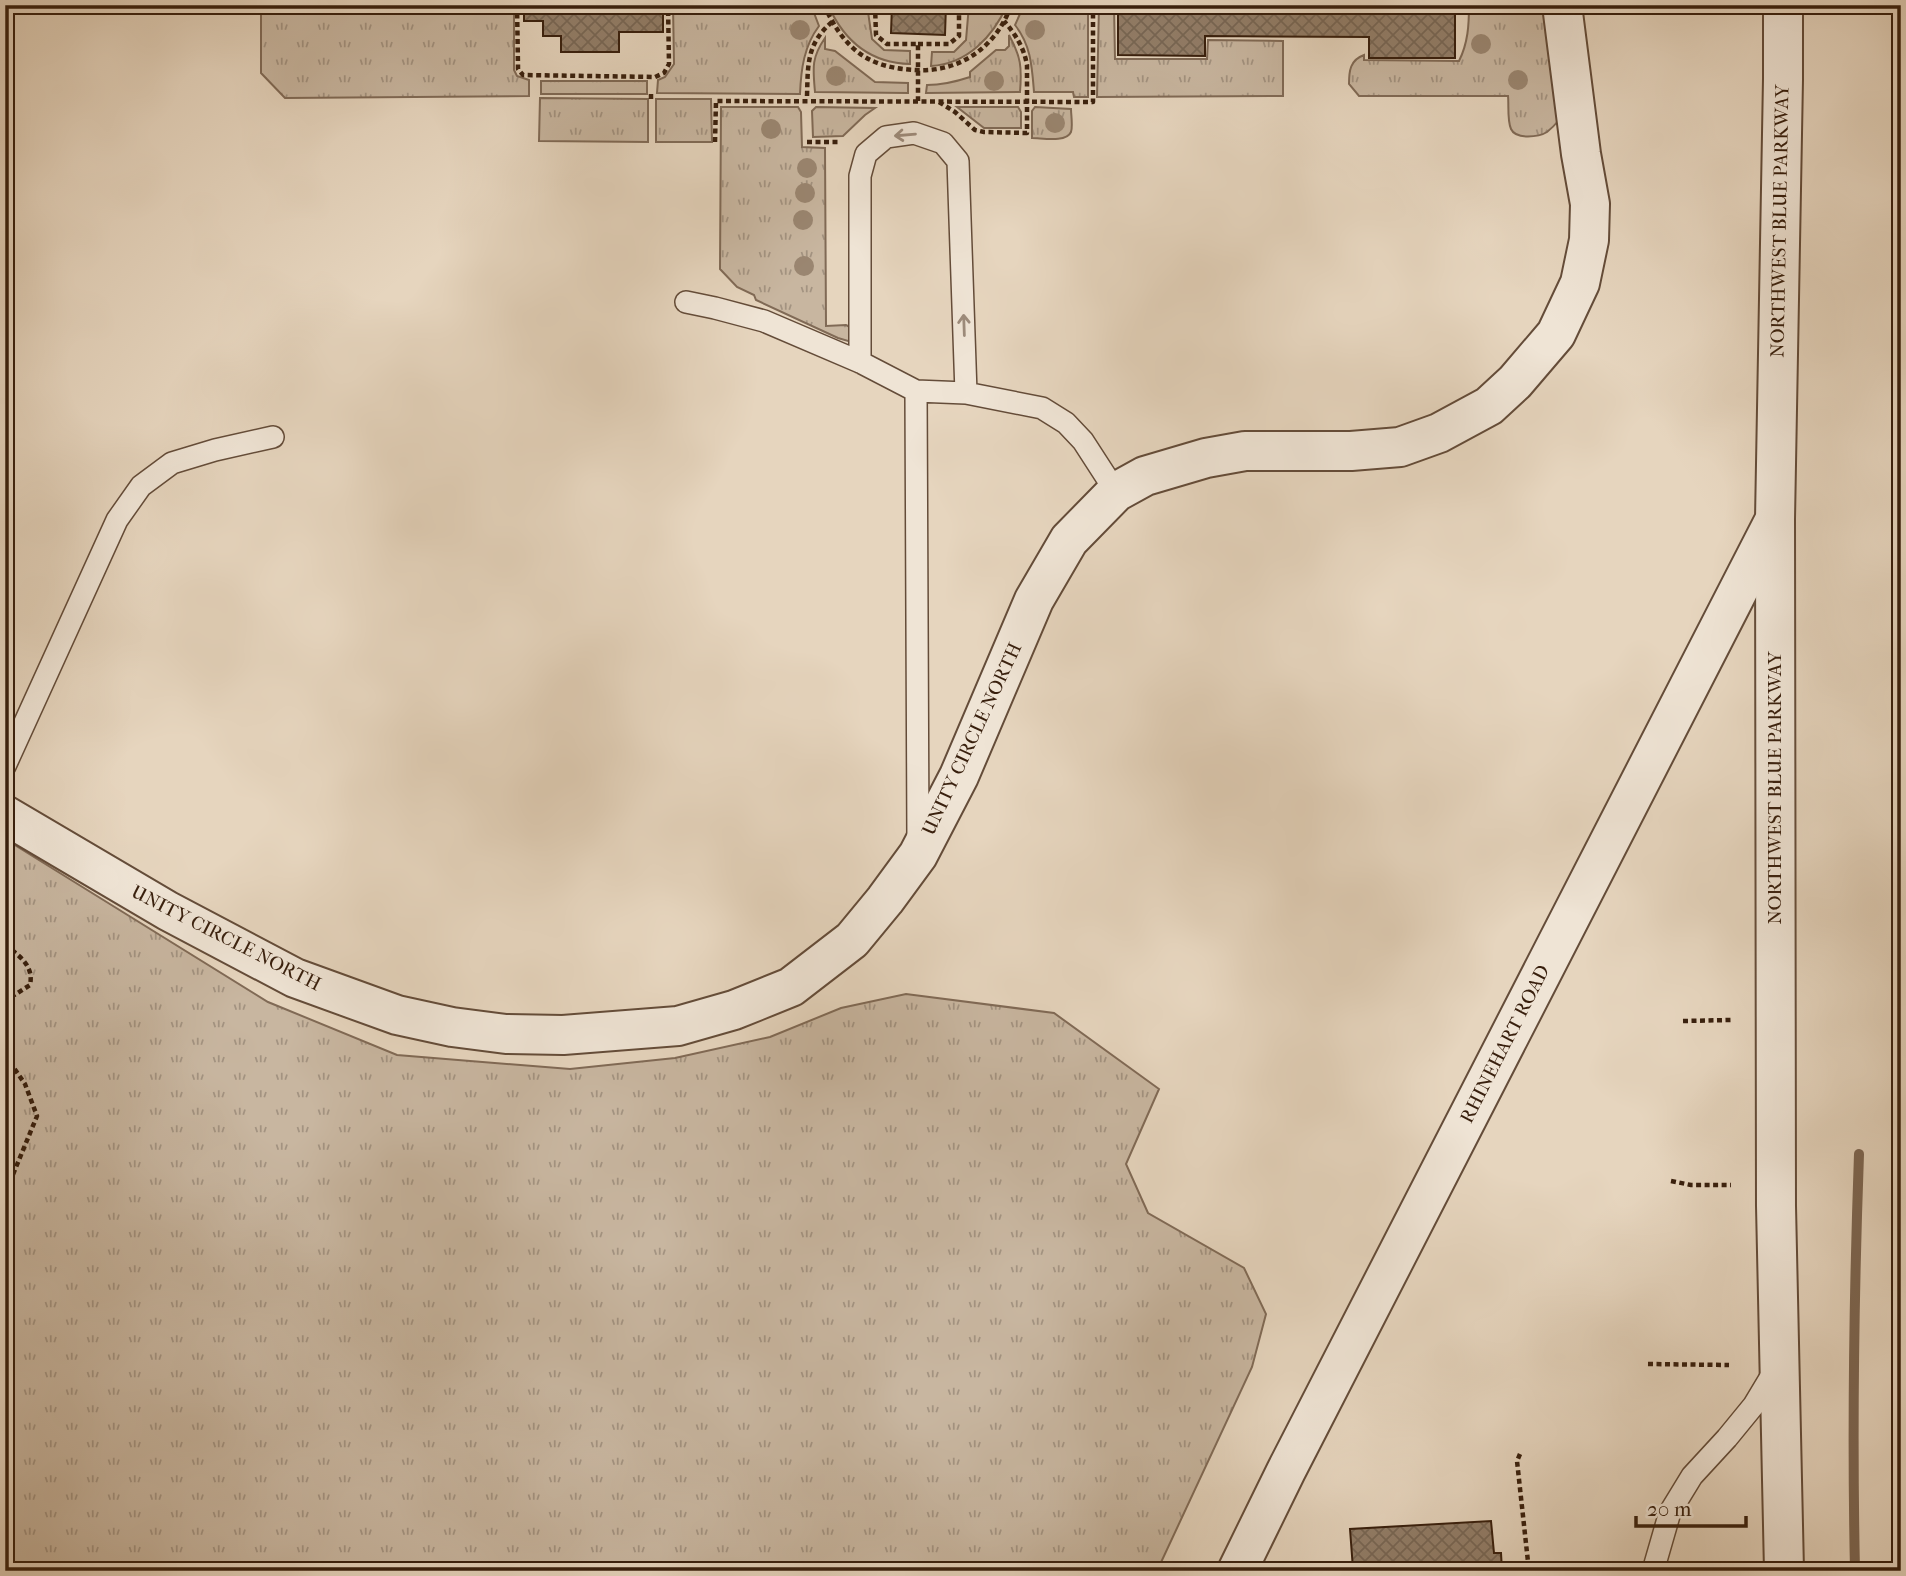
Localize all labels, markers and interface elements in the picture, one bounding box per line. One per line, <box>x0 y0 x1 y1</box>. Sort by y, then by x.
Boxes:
street label: NORTHWEST BLUE PARKWAY <box>1767 83 1793 358</box>
one-way arrow <box>894 129 916 142</box>
one-way arrow <box>957 313 970 336</box>
street label: UNITY CIRCLE NORTH <box>918 639 1026 839</box>
street label: NORTHWEST BLUE PARKWAY <box>1764 650 1786 925</box>
street label: UNITY CIRCLE NORTH <box>127 881 325 995</box>
street label: RHINEHART ROAD <box>1456 961 1554 1127</box>
scale bar <box>1636 1485 1747 1529</box>
text: 20 m <box>1647 1497 1692 1521</box>

